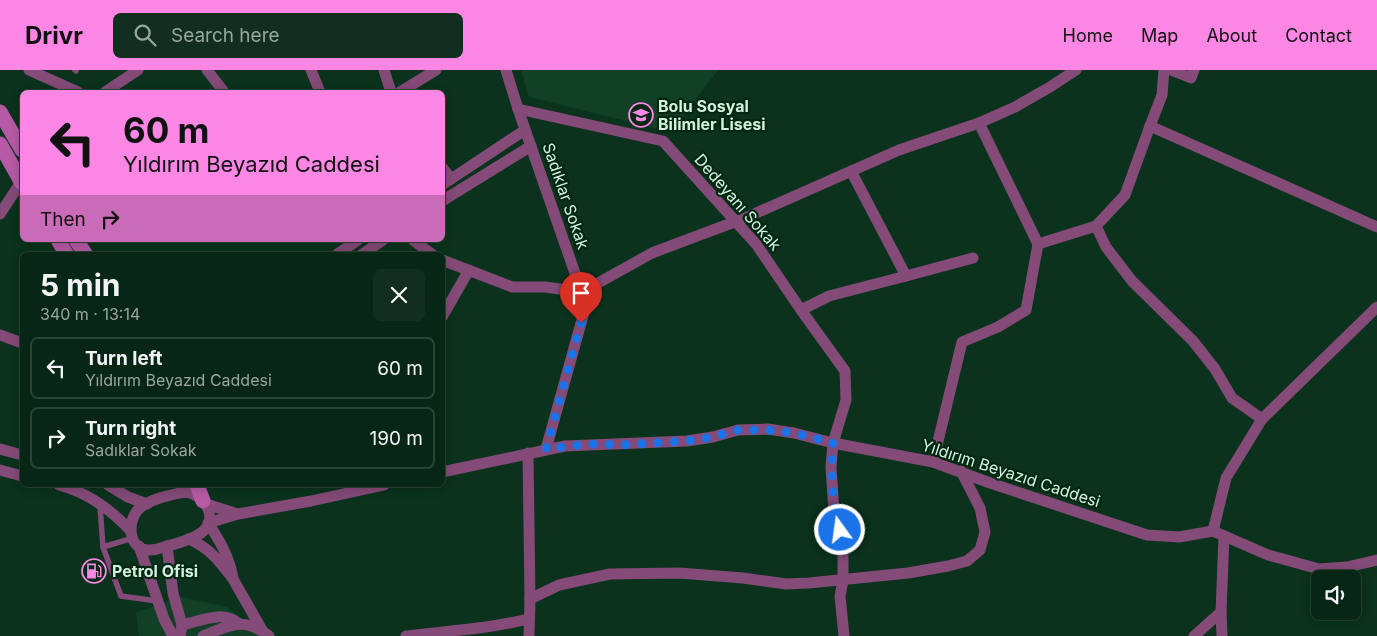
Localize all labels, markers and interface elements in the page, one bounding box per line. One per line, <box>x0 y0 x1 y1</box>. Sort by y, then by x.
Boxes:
search box <box>113 13 463 58</box>
text: Drivr <box>25 21 83 50</box>
icon: search <box>131 21 159 49</box>
text: Search here <box>171 24 280 47</box>
text: Home <box>1063 25 1113 46</box>
text: Map <box>1141 25 1178 46</box>
text: About <box>1206 25 1257 46</box>
text: Contact <box>1285 25 1352 46</box>
place label: Bolu Sosyal Bilimler Lisesi <box>658 96 766 134</box>
school or university icon: Bolu Sosyal Bilimler Lisesi <box>628 102 654 128</box>
text: 60 m <box>123 109 210 151</box>
icon: left <box>40 110 105 175</box>
street label: Sadıklar Sokak <box>538 140 594 252</box>
street label: Dedeyanı Sokak <box>690 149 786 255</box>
text: Yıldırım Beyazıd Caddesi <box>123 151 380 177</box>
icon: right <box>96 205 124 233</box>
text: Then <box>40 208 86 231</box>
text: 5 min <box>40 267 120 303</box>
button: close <box>373 269 425 321</box>
pin <box>560 272 602 323</box>
icon: arrive <box>567 279 595 307</box>
text: 340 m · 13:14 <box>40 304 140 324</box>
text: Turn left <box>85 347 163 370</box>
icon: left <box>42 354 70 382</box>
text: 60 m <box>377 357 423 380</box>
text: Yıldırım Beyazıd Caddesi <box>85 370 272 390</box>
text: Turn right <box>85 417 176 440</box>
icon: right <box>42 424 70 452</box>
text: 190 m <box>370 427 423 450</box>
street label: Yıldırım Beyazıd Caddesi <box>919 435 1103 511</box>
text: Sadıklar Sokak <box>85 440 197 460</box>
position arrow <box>813 503 865 555</box>
fuel station icon: Petrol Ofisi <box>81 558 107 584</box>
place label: Petrol Ofisi <box>112 561 198 581</box>
map controls <box>1311 570 1361 620</box>
button: sound <box>1311 570 1361 620</box>

